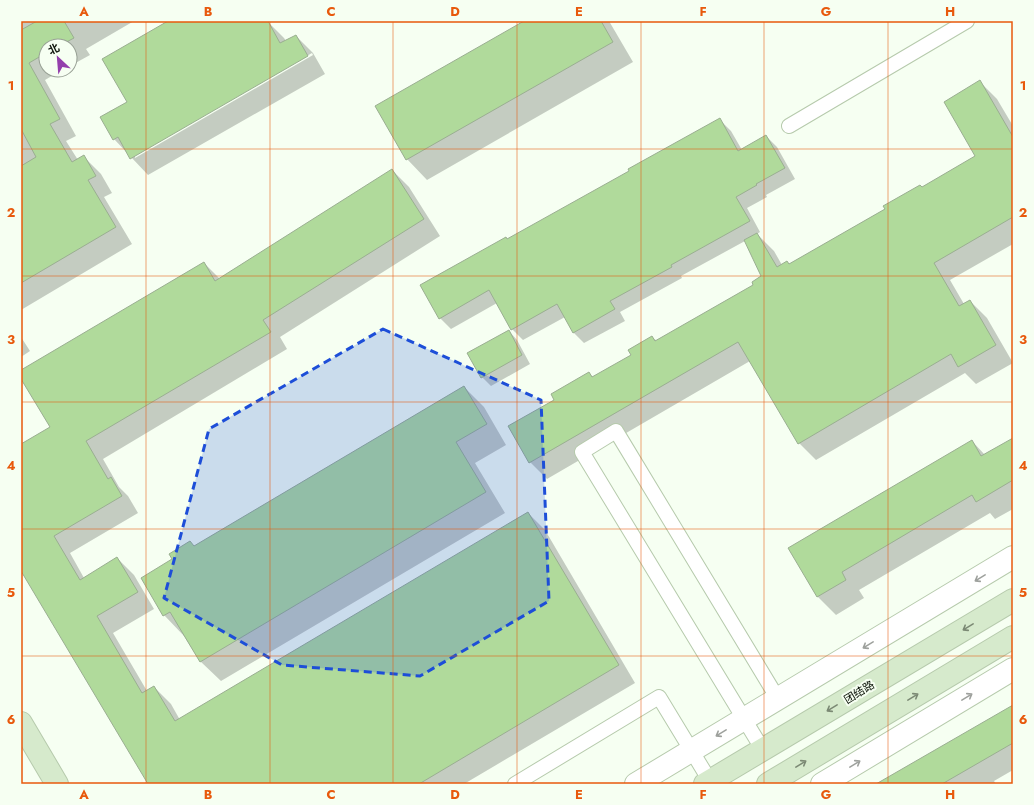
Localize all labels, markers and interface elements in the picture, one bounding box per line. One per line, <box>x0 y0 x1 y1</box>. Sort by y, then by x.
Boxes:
text: A <box>78 2 89 21</box>
text: B <box>204 2 213 21</box>
text: C <box>326 2 336 21</box>
text: D <box>450 2 460 21</box>
text: E <box>575 2 583 21</box>
text: F <box>699 2 707 21</box>
text: G <box>821 2 832 21</box>
text: H <box>945 2 955 21</box>
north arrow <box>38 38 78 78</box>
text: 北 <box>45 39 62 59</box>
text: 1 <box>8 76 14 95</box>
text: 1 <box>1020 76 1026 95</box>
text: 2 <box>7 203 15 222</box>
text: 2 <box>1019 203 1027 222</box>
text: 3 <box>7 330 15 349</box>
text: 3 <box>1019 330 1027 349</box>
text: 4 <box>6 456 16 475</box>
text: 4 <box>1018 456 1028 475</box>
one-way arrow <box>974 574 986 582</box>
text: 5 <box>7 583 15 602</box>
text: 5 <box>1019 583 1027 602</box>
one-way arrow <box>963 623 974 631</box>
one-way arrow <box>862 641 874 649</box>
street label: 团结路 <box>841 677 877 707</box>
one-way arrow <box>907 693 918 701</box>
one-way arrow <box>961 693 973 701</box>
one-way arrow <box>826 705 838 713</box>
text: 6 <box>7 710 16 729</box>
text: 6 <box>1019 710 1028 729</box>
one-way arrow <box>716 729 727 737</box>
one-way arrow <box>795 760 806 768</box>
one-way arrow <box>849 760 860 768</box>
text: A <box>78 785 89 804</box>
text: B <box>204 785 213 804</box>
text: C <box>326 785 336 804</box>
text: D <box>450 785 460 804</box>
text: E <box>575 785 583 804</box>
text: F <box>699 785 707 804</box>
text: G <box>821 785 832 804</box>
text: H <box>945 785 955 804</box>

